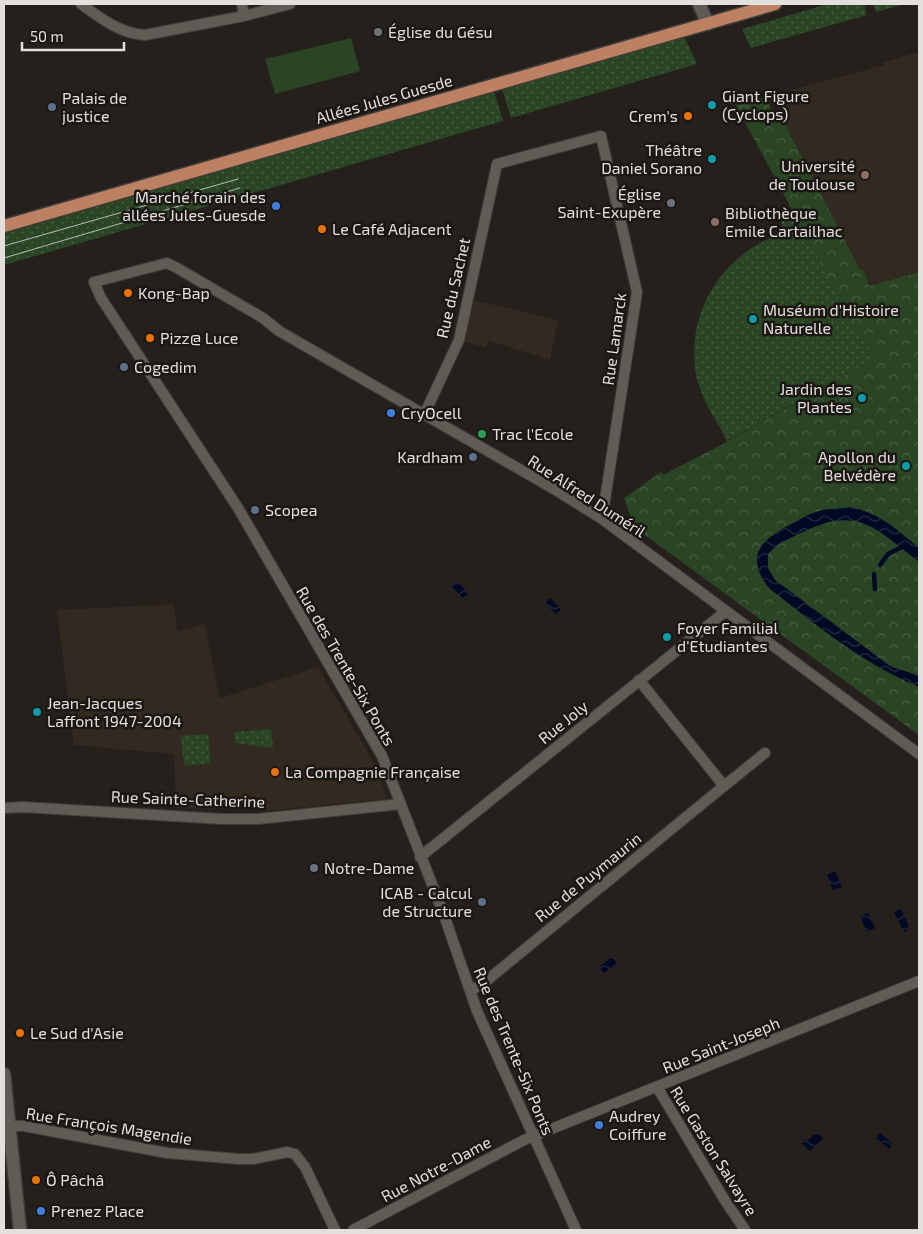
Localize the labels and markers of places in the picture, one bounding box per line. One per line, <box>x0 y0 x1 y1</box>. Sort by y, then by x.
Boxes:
place label: Église du Gésu <box>388 22 493 41</box>
marker: Église du Gésu <box>372 26 384 38</box>
place label: Giant Figure (Cyclops) <box>722 86 809 123</box>
place label: Palais de justice <box>62 88 127 126</box>
marker: Giant Figure (Cyclops) <box>706 99 718 111</box>
marker: Palais de justice <box>46 101 58 113</box>
place label: Crem's <box>629 106 678 125</box>
marker: Crem's <box>682 110 694 122</box>
place label: Théâtre Daniel Sorano <box>601 140 702 177</box>
marker: Théâtre Daniel Sorano <box>706 153 718 165</box>
place label: Université de Toulouse <box>769 156 855 193</box>
marker: Université de Toulouse <box>859 169 871 181</box>
place label: Église Saint-Exupère <box>558 184 661 221</box>
place label: Marché forain des allées Jules-Guesde <box>122 187 266 224</box>
marker: Église Saint-Exupère <box>665 197 677 209</box>
marker: Marché forain des allées Jules-Guesde <box>270 200 282 212</box>
place label: Bibliothèque Emile Cartailhac <box>725 203 843 240</box>
marker: Bibliothèque Emile Cartailhac <box>709 216 721 228</box>
place label: Le Café Adjacent <box>332 219 452 239</box>
marker: Le Café Adjacent <box>316 223 328 235</box>
place label: Kong-Bap <box>138 283 210 302</box>
marker: Kong-Bap <box>122 287 134 299</box>
place label: Muséum d'Histoire Naturelle <box>763 300 899 337</box>
marker: Muséum d'Histoire Naturelle <box>747 313 759 325</box>
place label: Pizz@ Luce <box>160 328 238 347</box>
marker: Pizz@ Luce <box>144 332 156 344</box>
place label: Cogedim <box>134 357 197 376</box>
marker: Cogedim <box>118 361 130 373</box>
place label: Jardin des Plantes <box>780 379 852 416</box>
marker: Jardin des Plantes <box>856 392 868 404</box>
place label: CryOcell <box>401 403 462 422</box>
marker: CryOcell <box>385 407 397 419</box>
place label: Trac l'Ecole <box>492 424 573 443</box>
marker: Trac l'Ecole <box>476 428 488 440</box>
place label: Kardham <box>397 447 463 466</box>
place label: Apollon du Belvédère <box>818 447 896 484</box>
marker: Kardham <box>467 451 479 463</box>
marker: Apollon du Belvédère <box>900 460 912 472</box>
place label: Scopea <box>265 500 317 519</box>
marker: Scopea <box>249 504 261 516</box>
place label: Foyer Familial d'Etudiantes <box>677 618 778 655</box>
marker: Foyer Familial d'Etudiantes <box>661 631 673 643</box>
place label: Jean-Jacques Laffont 1947-2004 <box>47 693 182 730</box>
marker: Jean-Jacques Laffont 1947-2004 <box>31 706 43 718</box>
place label: La Compagnie Française <box>285 762 460 782</box>
marker: La Compagnie Française <box>269 766 281 778</box>
place label: Notre-Dame <box>324 858 414 877</box>
marker: Notre-Dame <box>308 862 320 874</box>
place label: ICAB - Calcul de Structure <box>380 883 472 920</box>
marker: ICAB - Calcul de Structure <box>476 896 488 908</box>
place label: Le Sud d'Asie <box>30 1023 124 1042</box>
marker: Le Sud d'Asie <box>14 1027 26 1039</box>
place label: Audrey Coiffure <box>609 1106 666 1143</box>
marker: Audrey Coiffure <box>593 1119 605 1131</box>
place label: Ô Pâchâ <box>46 1170 104 1189</box>
marker: Ô Pâchâ <box>30 1174 42 1186</box>
place label: Prenez Place <box>51 1201 144 1220</box>
marker: Prenez Place <box>35 1205 47 1217</box>

